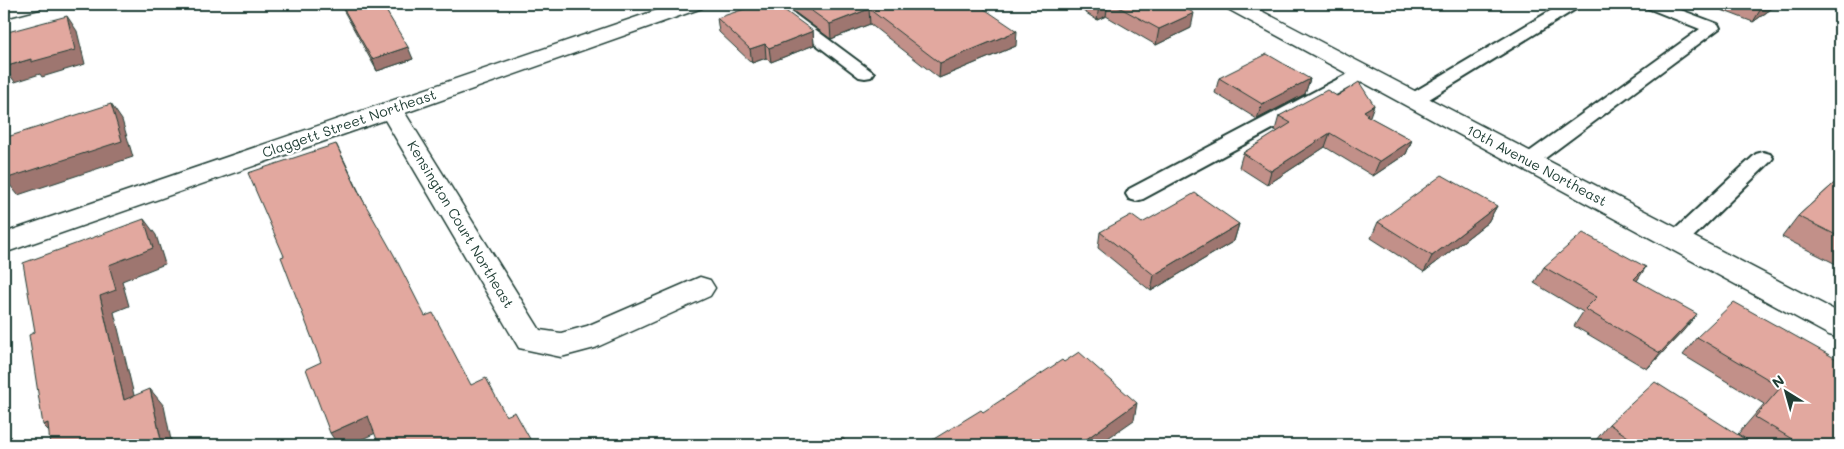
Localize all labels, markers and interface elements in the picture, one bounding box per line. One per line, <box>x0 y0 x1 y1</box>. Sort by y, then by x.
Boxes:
street label: Claggett Street Northeast <box>259 84 439 162</box>
street label: 10th Avenue Northeast <box>1463 120 1611 210</box>
street label: Kensington Court Northeast <box>403 137 519 311</box>
north arrow <box>1762 366 1812 416</box>
text: N <box>1768 370 1788 392</box>

